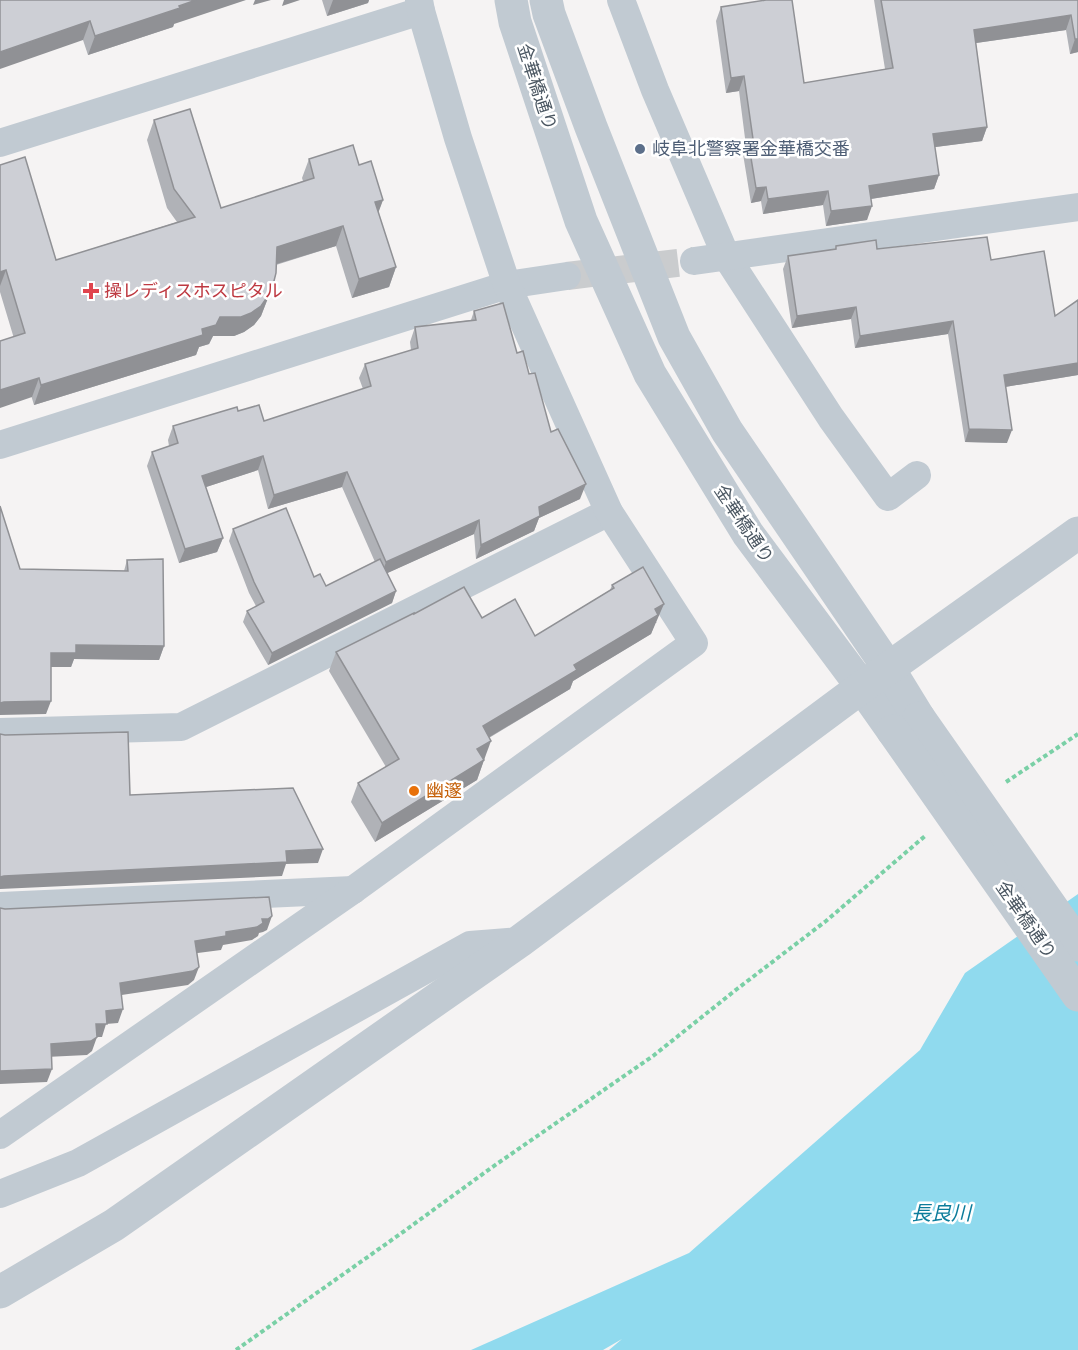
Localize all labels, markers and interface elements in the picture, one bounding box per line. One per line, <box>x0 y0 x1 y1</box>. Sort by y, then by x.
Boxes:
street label: 金華橋通り <box>514 41 561 133</box>
place label: 岐阜北警察署金華橋交番 <box>652 138 850 159</box>
marker: 岐阜北警察署金華橋交番 <box>633 142 647 156</box>
place label: 操レディスホスピタル <box>104 280 283 301</box>
marker: 操レディスホスピタル <box>82 282 100 300</box>
street label: 金華橋通り <box>711 481 778 567</box>
place label: 幽邃 <box>426 780 462 801</box>
marker: 幽邃 <box>407 784 421 798</box>
street label: 金華橋通り <box>992 877 1061 963</box>
water label: 長良川 <box>911 1201 973 1225</box>

